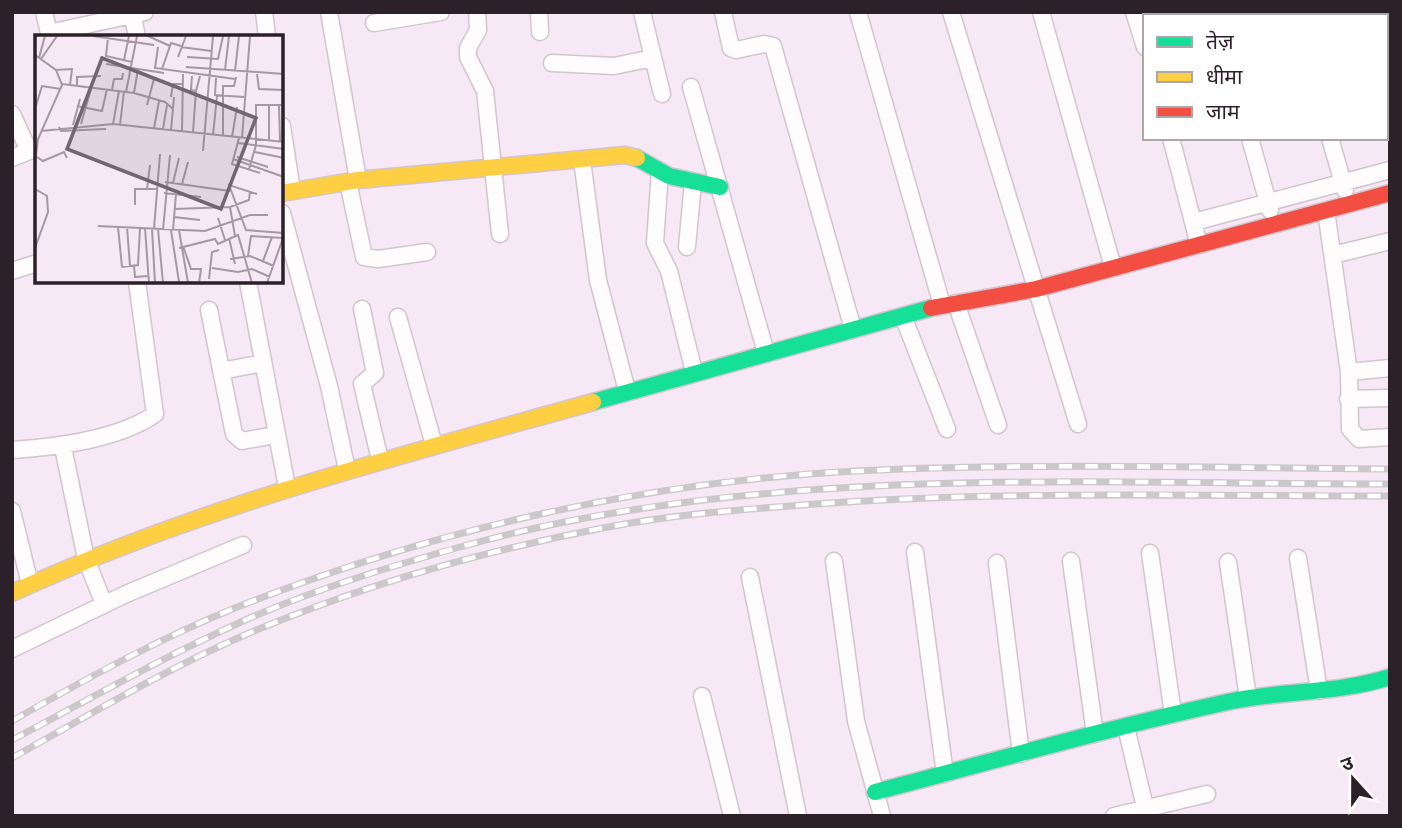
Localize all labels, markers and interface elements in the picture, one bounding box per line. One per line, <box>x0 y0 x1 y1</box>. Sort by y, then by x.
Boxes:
legend <box>1143 14 1388 140</box>
text: तेज़ <box>1206 28 1234 54</box>
inset map <box>35 35 284 284</box>
text: धीमा <box>1206 63 1243 89</box>
text: जाम <box>1206 98 1240 124</box>
north arrow <box>1318 744 1388 814</box>
text: उ <box>1337 750 1357 776</box>

